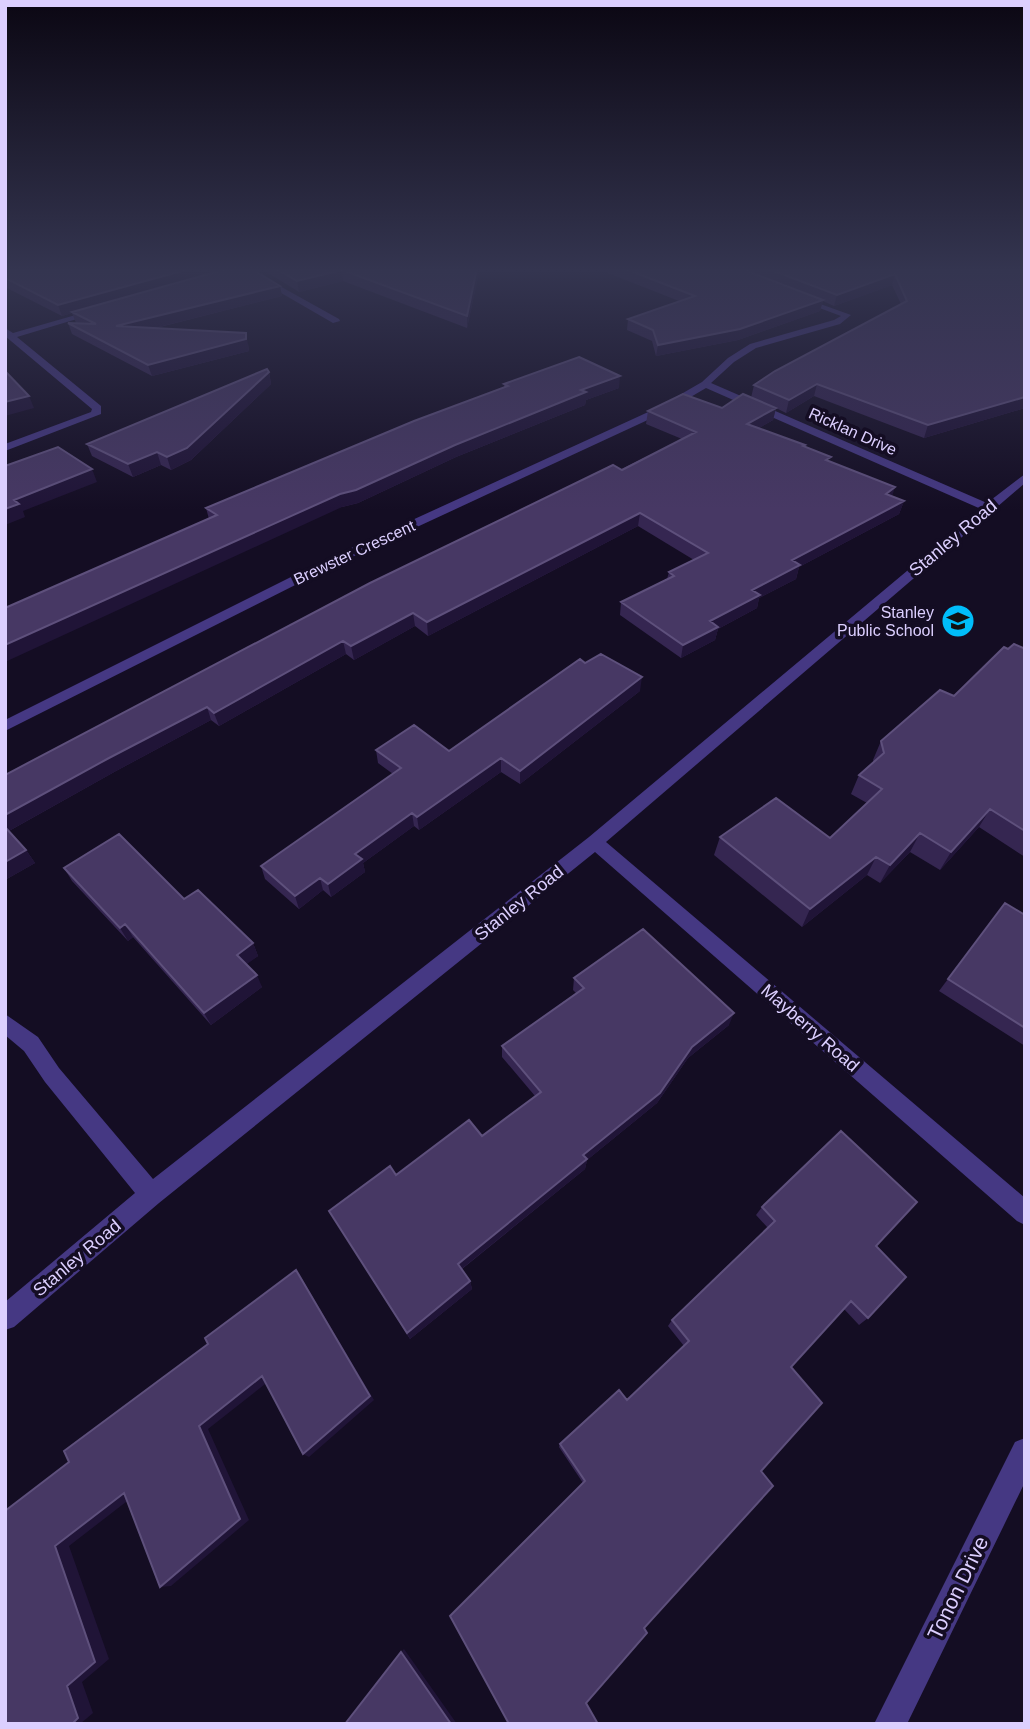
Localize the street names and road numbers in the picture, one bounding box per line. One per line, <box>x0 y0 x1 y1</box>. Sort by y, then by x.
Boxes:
street label: Ricklan Drive <box>806 405 899 458</box>
street label: Stanley Road <box>905 496 1001 580</box>
street label: Brewster Crescent <box>291 517 418 588</box>
street label: Stanley Road <box>471 861 567 945</box>
street label: Mayberry Road <box>757 980 863 1076</box>
street label: Stanley Road <box>29 1216 125 1300</box>
street label: Tonon Drive <box>923 1532 992 1643</box>

